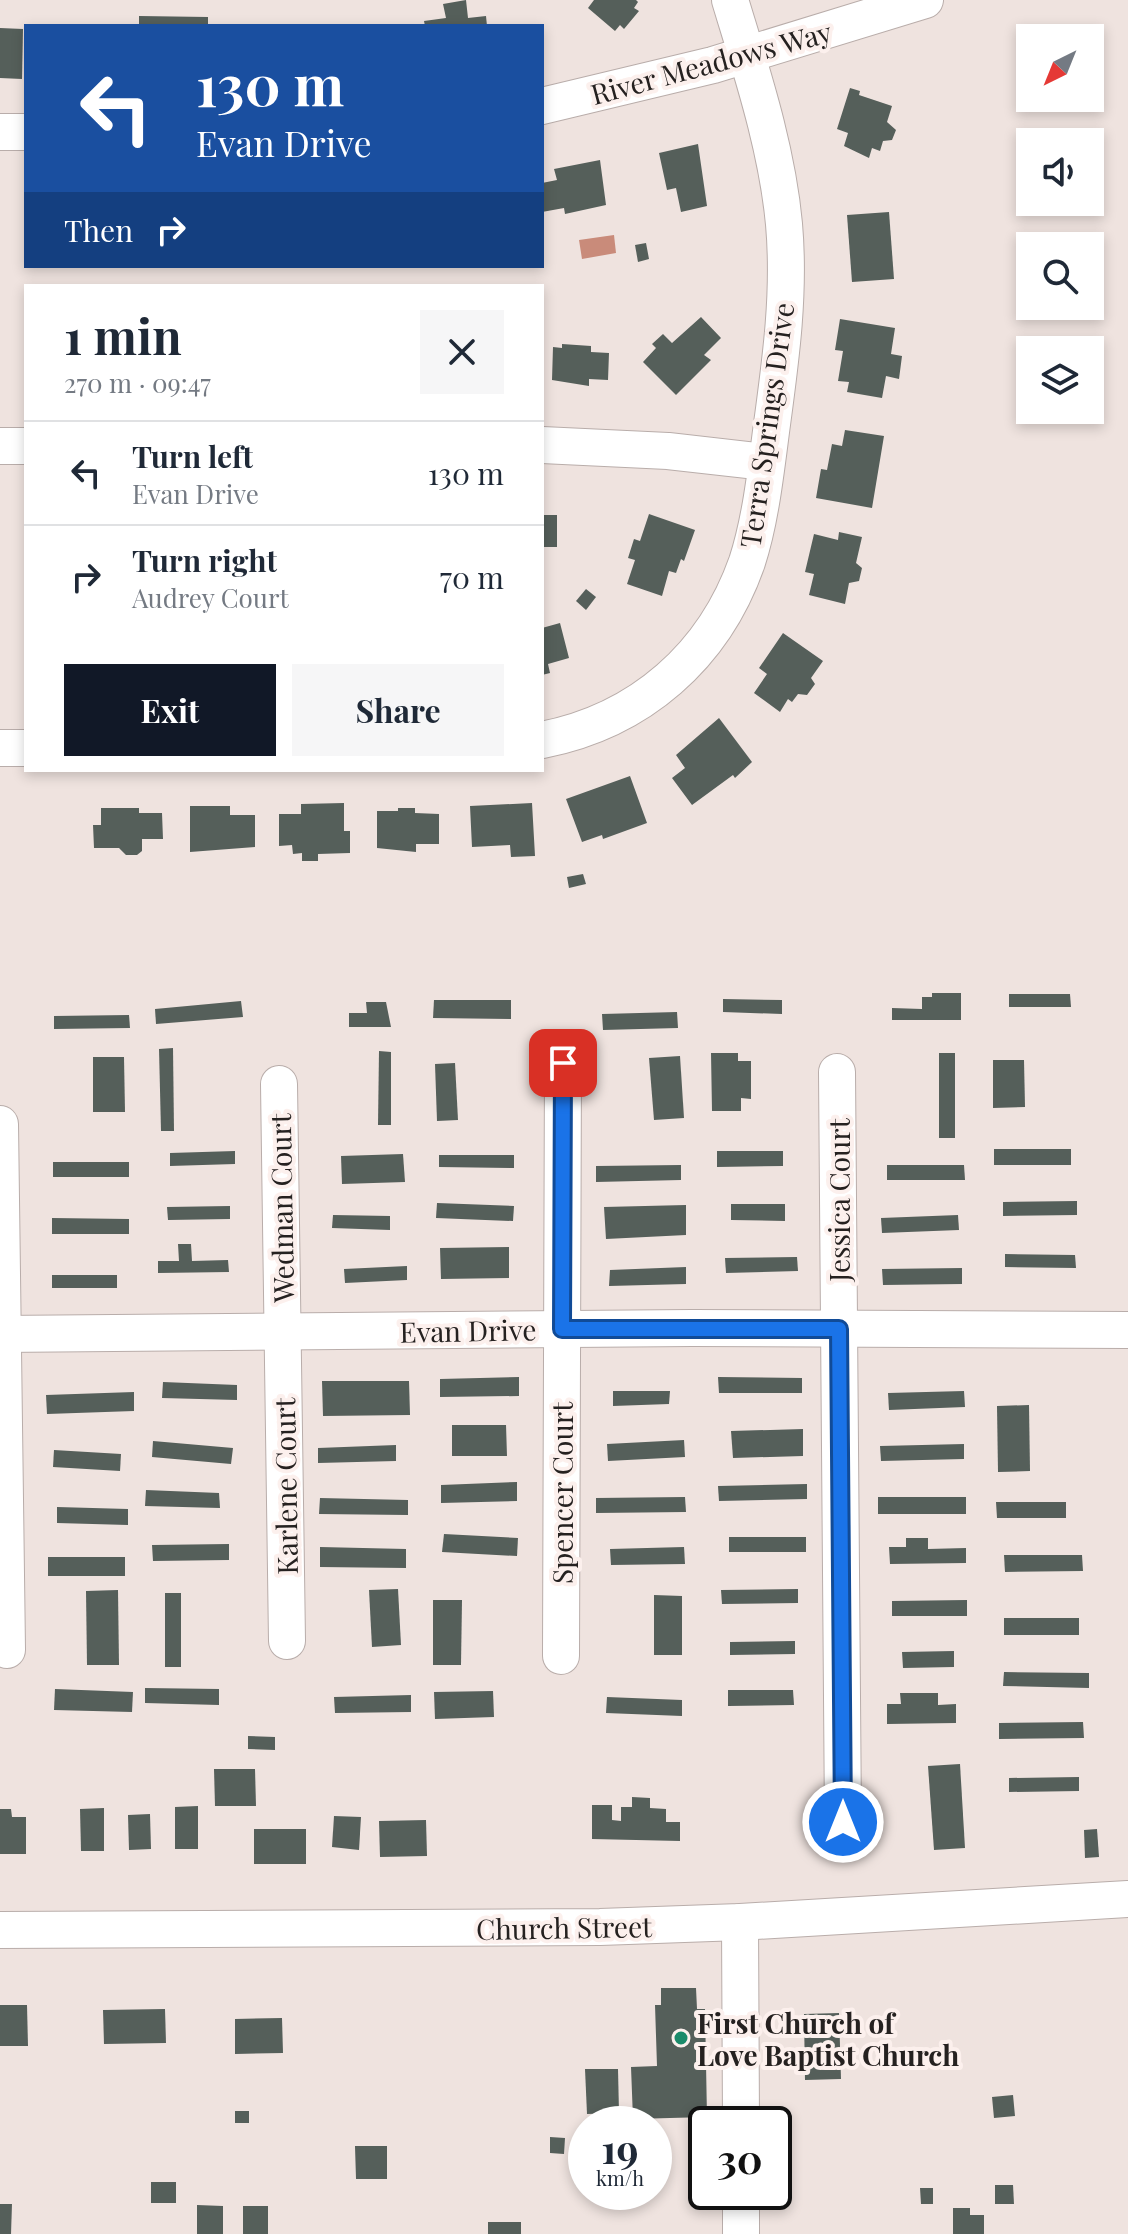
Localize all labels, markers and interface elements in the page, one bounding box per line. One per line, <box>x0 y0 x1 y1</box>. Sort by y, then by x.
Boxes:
street label: River Meadows Way <box>586 12 836 112</box>
north arrow <box>1016 24 1104 112</box>
map controls <box>1016 24 1104 424</box>
text: 130 m <box>196 46 344 121</box>
icon: left <box>64 56 168 160</box>
text: Evan Drive <box>196 118 372 166</box>
button: sound <box>1016 128 1104 216</box>
icon: right <box>149 208 193 252</box>
text: Then <box>64 210 133 250</box>
button: search <box>1016 232 1104 320</box>
street label: Terra Springs Drive <box>730 300 802 550</box>
text: 1 min <box>64 303 182 367</box>
button: close <box>420 310 504 394</box>
button: layers <box>1016 336 1104 424</box>
text: 270 m · 09:47 <box>64 365 211 400</box>
text: Turn left <box>132 436 253 476</box>
icon: left <box>64 451 108 495</box>
text: 130 m <box>428 453 504 493</box>
text: Evan Drive <box>132 476 259 511</box>
text: Turn right <box>132 540 277 580</box>
icon: right <box>64 555 108 599</box>
text: 70 m <box>440 557 504 597</box>
text: Audrey Court <box>132 580 289 615</box>
button: Exit <box>64 664 276 756</box>
button: Share <box>292 664 504 756</box>
pin <box>529 1029 597 1097</box>
icon: arrive <box>541 1041 585 1085</box>
street label: Wedman Court <box>261 1112 301 1304</box>
street label: Jessica Court <box>820 1117 857 1283</box>
street label: Evan Drive <box>399 1310 537 1350</box>
street label: Karlene Court <box>265 1396 305 1575</box>
street label: Spencer Court <box>543 1401 580 1584</box>
position arrow <box>801 1780 885 1864</box>
street label: Church Street <box>476 1907 653 1947</box>
place label: First Church of Love Baptist Church <box>697 2004 959 2073</box>
marker: First Church of Love Baptist Church <box>672 2029 690 2047</box>
speed limit sign: 30 <box>688 2106 792 2210</box>
text: 19 <box>601 2121 639 2174</box>
text: km/h <box>596 2164 644 2191</box>

